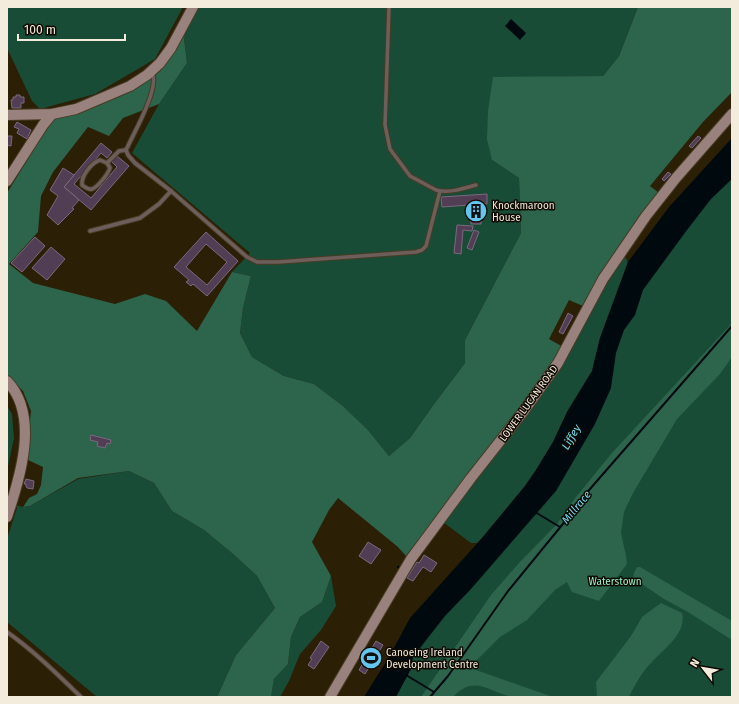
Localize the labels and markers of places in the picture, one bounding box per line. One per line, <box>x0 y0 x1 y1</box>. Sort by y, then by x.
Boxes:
building icon: Knockmaroon House <box>463 198 489 224</box>
place label: Knockmaroon House <box>492 200 555 224</box>
sports icon: Canoeing Ireland Development Centre <box>358 645 384 671</box>
place label: Canoeing Ireland Development Centre <box>386 647 478 671</box>

